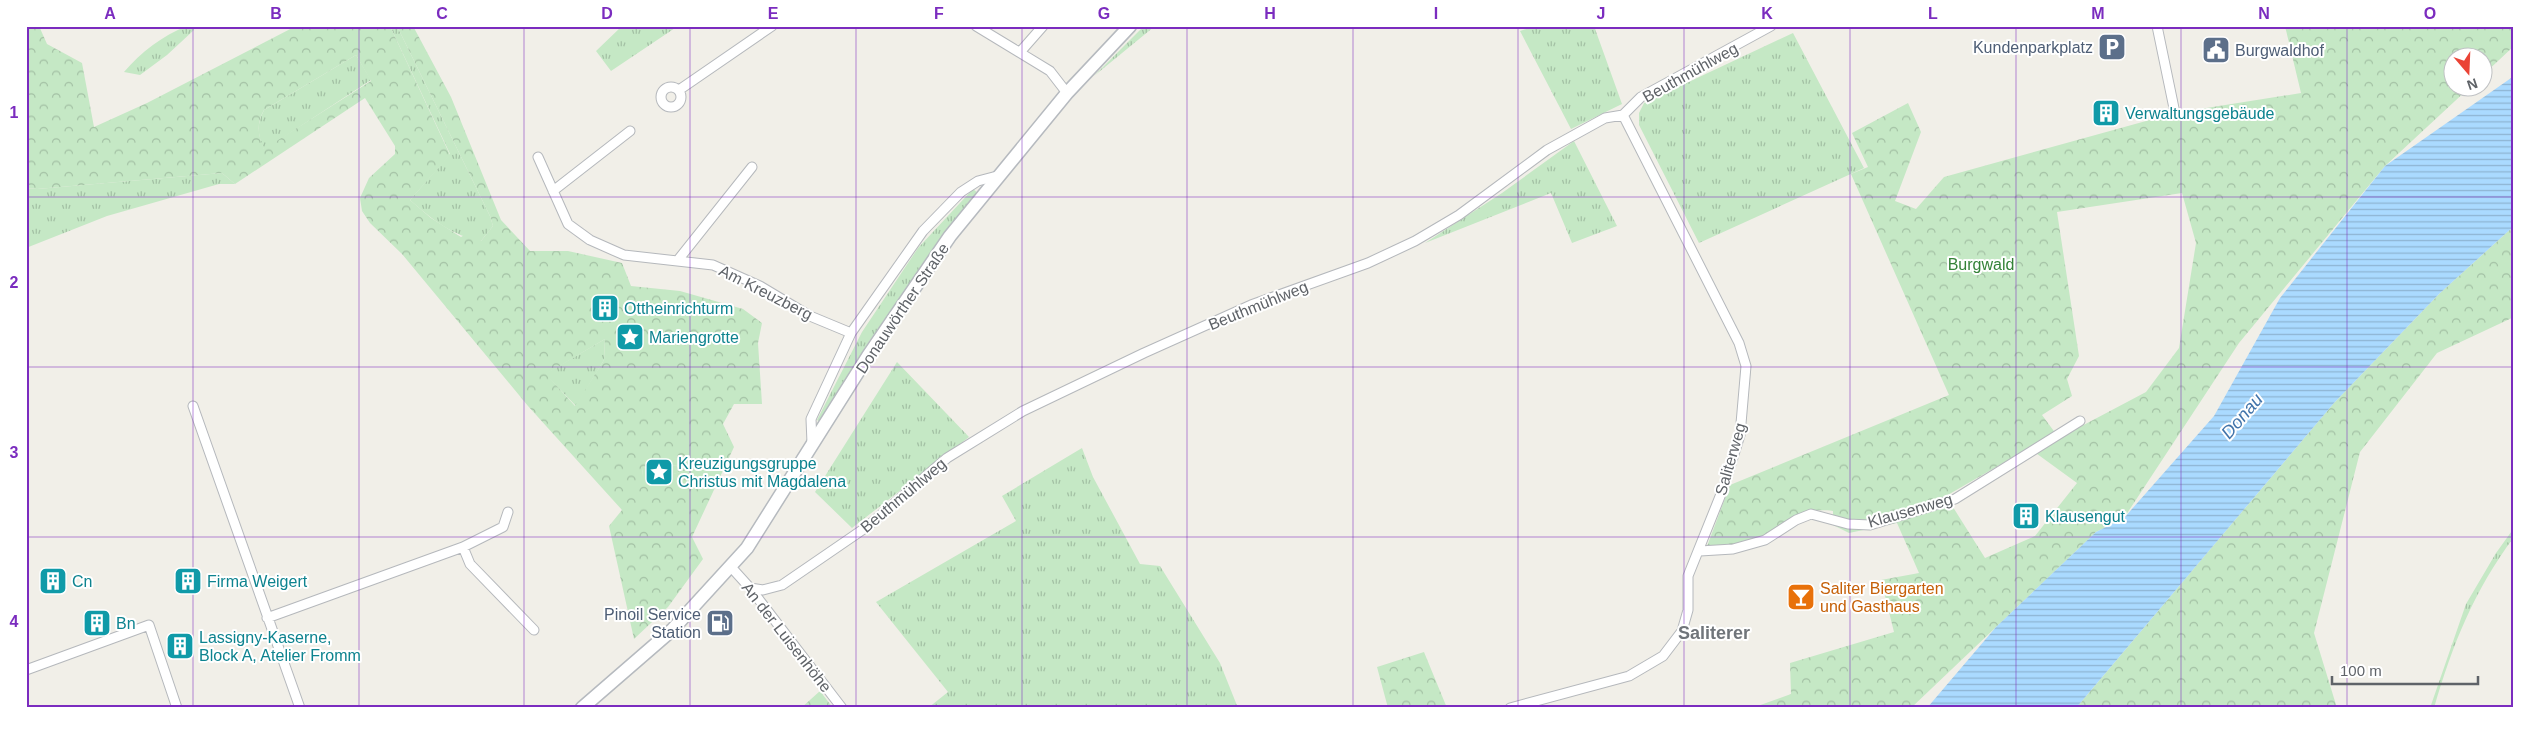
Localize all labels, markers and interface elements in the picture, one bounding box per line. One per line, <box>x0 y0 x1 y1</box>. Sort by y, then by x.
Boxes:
text: A <box>104 5 116 22</box>
text: B <box>270 5 282 22</box>
text: C <box>436 5 448 22</box>
text: D <box>601 5 613 22</box>
text: E <box>768 5 779 22</box>
text: F <box>934 5 944 22</box>
text: G <box>1098 5 1110 22</box>
text: H <box>1264 5 1276 22</box>
text: I <box>1434 5 1438 22</box>
text: J <box>1597 5 1605 22</box>
text: K <box>1761 5 1773 22</box>
text: L <box>1928 5 1938 22</box>
text: M <box>2091 5 2105 22</box>
text: N <box>2258 5 2270 22</box>
text: O <box>2424 5 2436 22</box>
parking icon: Kundenparkplatz <box>2097 32 2127 62</box>
public building icon: Burgwaldhof <box>2201 35 2231 65</box>
street label: Beuthmühlweg <box>1640 39 1741 106</box>
place label: Kundenparkplatz <box>1973 39 2093 56</box>
place label: Burgwaldhof <box>2235 42 2325 59</box>
north arrow <box>2442 48 2492 98</box>
text: N <box>2465 75 2480 94</box>
building icon: Verwaltungsgebäude <box>2091 98 2121 128</box>
text: 1 <box>10 104 19 121</box>
place label: Verwaltungsgebäude <box>2125 105 2275 122</box>
street label: Donauwörther Straße <box>853 240 952 376</box>
park label: Burgwald <box>1948 256 2014 273</box>
street label: Am Kreuzberg <box>716 262 815 323</box>
text: 2 <box>10 274 19 291</box>
street label: Beuthmühlweg <box>1206 278 1310 333</box>
building icon: Ottheinrichturm <box>590 293 620 323</box>
place label: Ottheinrichturm <box>624 300 733 317</box>
place icon: Mariengrotte <box>615 322 645 352</box>
place label: Mariengrotte <box>649 329 739 346</box>
water label: Donau <box>2217 389 2267 443</box>
street label: Saliterweg <box>1712 421 1749 497</box>
text: 3 <box>10 444 19 461</box>
place label: Kreuzigungsgruppe Christus mit Magdalena <box>678 455 846 490</box>
street label: Beuthmühlweg <box>857 455 949 536</box>
place icon: Kreuzigungsgruppe Christus mit Magdalena <box>644 457 674 487</box>
street label: Klausenweg <box>1866 490 1954 531</box>
building icon: Klausengut <box>2011 501 2041 531</box>
place label: Klausengut <box>2045 508 2126 525</box>
building icon: Cn <box>38 566 68 596</box>
building icon: Firma Weigert <box>173 566 203 596</box>
place label: Cn <box>72 573 92 590</box>
place label: Firma Weigert <box>207 573 308 590</box>
street label: An der Luisenhöhe <box>739 579 835 696</box>
place label: Saliter Biergarten und Gasthaus <box>1820 580 1944 615</box>
bar icon: Saliter Biergarten und Gasthaus <box>1786 582 1816 612</box>
place label: Pinoil Service Station <box>604 606 701 641</box>
building icon: Bn <box>82 608 112 638</box>
fuel station icon: Pinoil Service Station <box>705 608 735 638</box>
text: 4 <box>10 613 19 630</box>
place label: Bn <box>116 615 136 632</box>
district label: Saliterer <box>1678 623 1750 643</box>
place label: Lassigny-Kaserne, Block A, Atelier Fromm <box>199 629 361 664</box>
building icon: Lassigny-Kaserne, Block A, Atelier Fromm <box>165 631 195 661</box>
scale bar <box>2332 654 2479 686</box>
text: 100 m <box>2340 662 2382 679</box>

